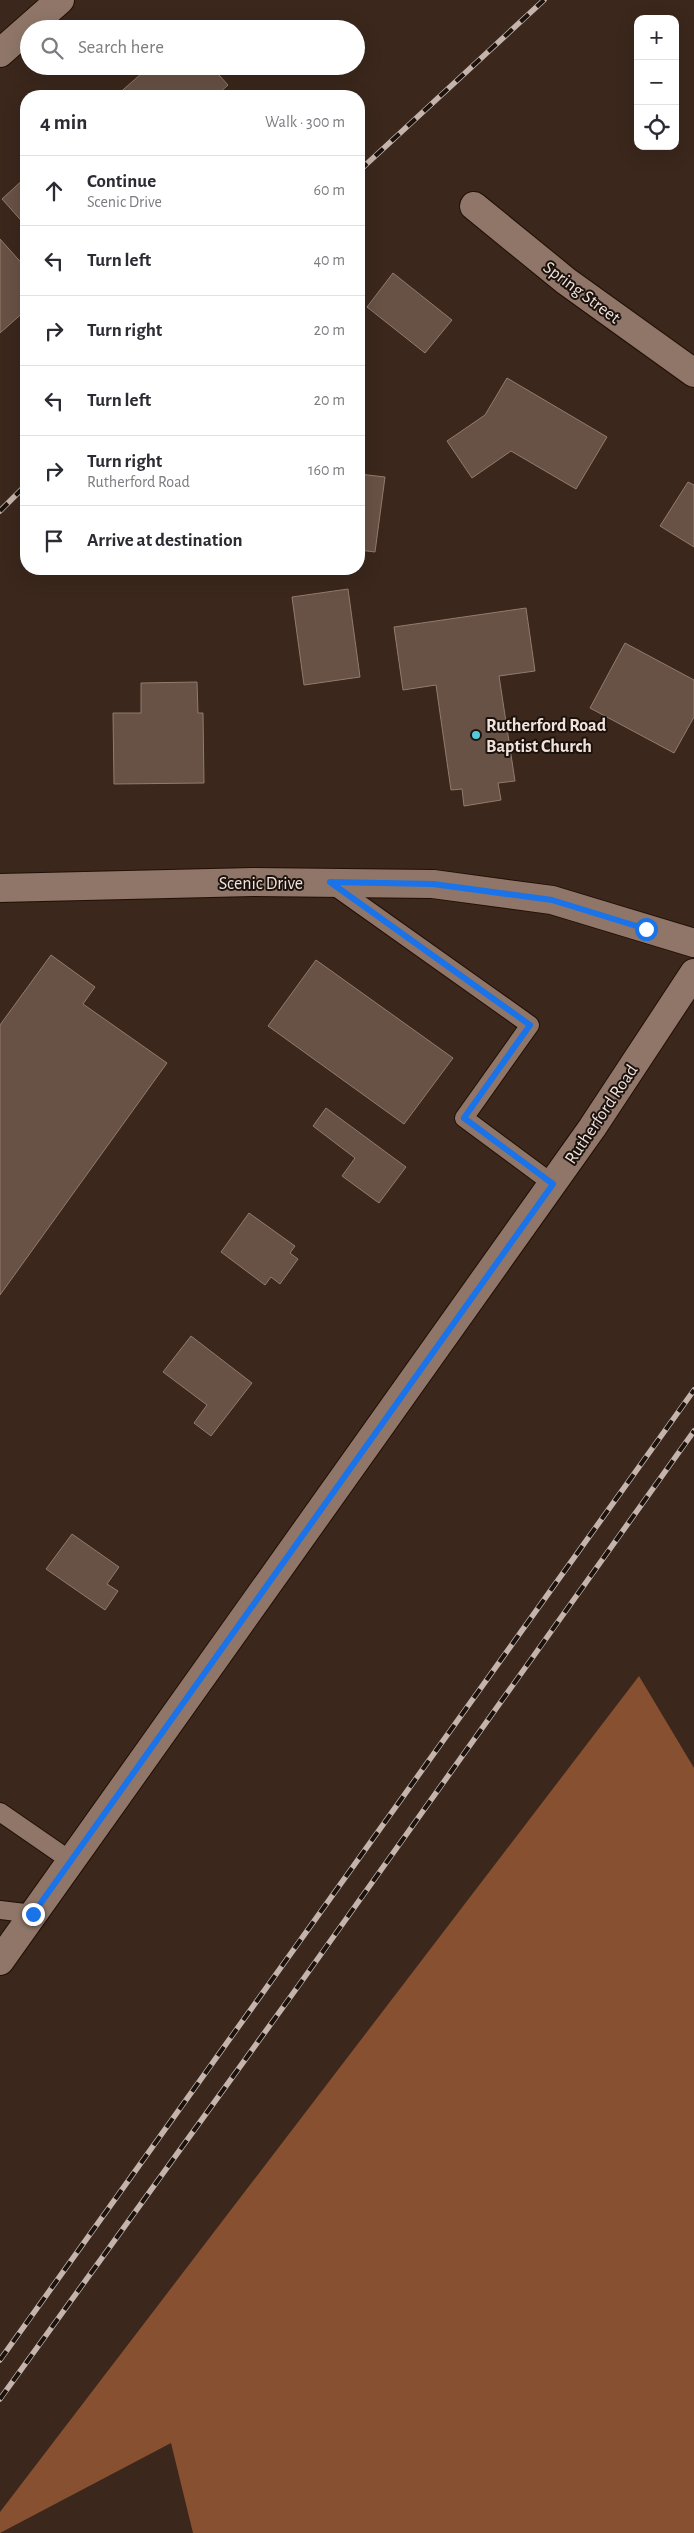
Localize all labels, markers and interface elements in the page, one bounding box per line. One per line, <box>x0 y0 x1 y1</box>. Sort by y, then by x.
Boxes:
map controls <box>634 15 679 150</box>
button: + <box>634 15 679 60</box>
search box <box>20 20 365 75</box>
icon: search <box>38 34 66 62</box>
text: Search here <box>78 38 164 57</box>
button: − <box>634 60 679 105</box>
button: locate <box>634 105 679 150</box>
text: 4 min <box>40 112 87 133</box>
text: Walk · 300 m <box>265 114 345 130</box>
text: Continue <box>87 172 156 191</box>
icon: ahead <box>40 177 68 205</box>
text: 60 m <box>314 182 345 198</box>
text: Scenic Drive <box>87 194 162 210</box>
icon: left <box>40 247 68 275</box>
text: Turn left <box>87 251 151 270</box>
text: 40 m <box>313 252 345 268</box>
street label: Spring Street <box>540 258 623 328</box>
icon: right <box>40 317 68 345</box>
text: Turn right <box>87 321 162 340</box>
text: 20 m <box>314 322 345 338</box>
icon: left <box>40 387 68 415</box>
text: Turn left <box>87 391 151 410</box>
text: 20 m <box>314 392 345 408</box>
text: Turn right <box>87 452 162 471</box>
icon: right <box>40 457 68 485</box>
text: 160 m <box>308 462 345 478</box>
text: Rutherford Road <box>87 474 190 490</box>
icon: arrive <box>40 527 68 555</box>
text: Arrive at destination <box>87 531 243 550</box>
place label: Rutherford Road Baptist Church <box>486 717 607 756</box>
marker: Rutherford Road Baptist Church <box>470 729 482 741</box>
street label: Scenic Drive <box>219 875 303 893</box>
route start <box>635 918 658 941</box>
street label: Rutherford Road <box>562 1062 642 1168</box>
route end <box>22 1903 45 1926</box>

